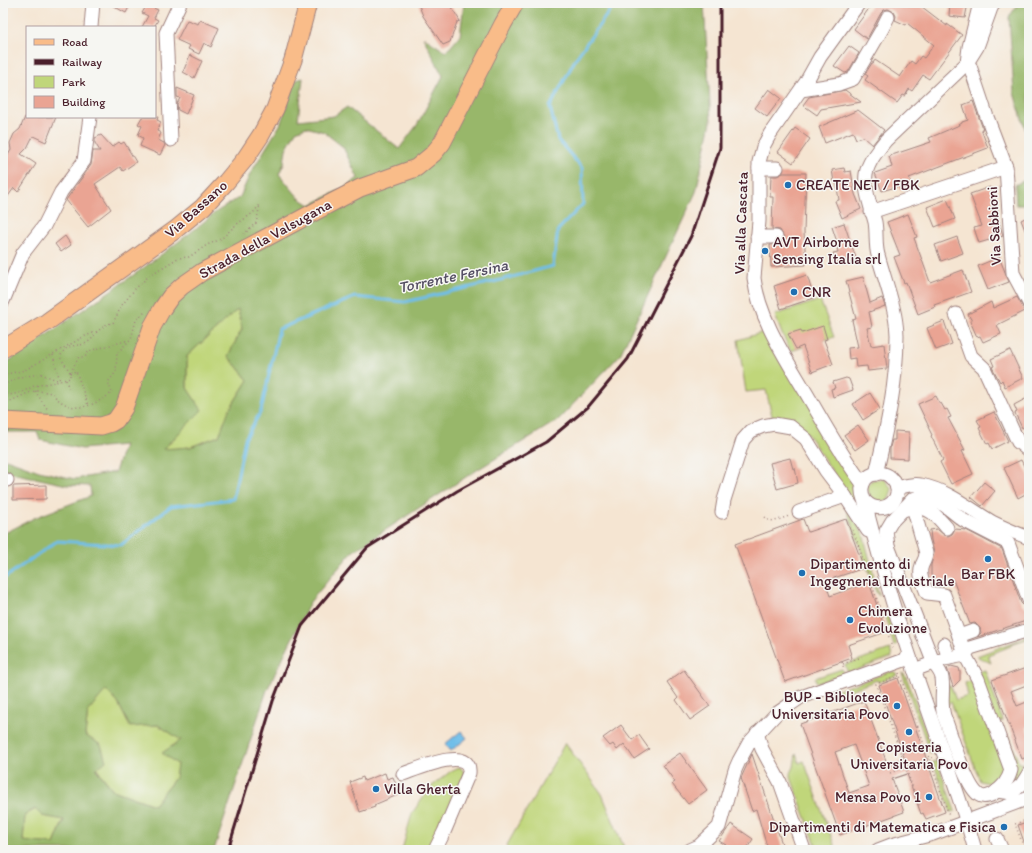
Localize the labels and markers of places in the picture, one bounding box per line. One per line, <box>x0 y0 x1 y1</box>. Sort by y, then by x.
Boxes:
place label: CREATE NET / FBK <box>796 176 920 194</box>
marker: CREATE NET / FBK <box>783 180 793 190</box>
place label: AVT Airborne Sensing Italia srl <box>773 233 882 268</box>
marker: AVT Airborne Sensing Italia srl <box>760 246 770 256</box>
place label: CNR <box>802 283 831 301</box>
marker: CNR <box>789 287 799 297</box>
marker: Bar FBK <box>983 554 993 564</box>
place label: Dipartimento di Ingegneria Industriale <box>810 555 955 590</box>
place label: Bar FBK <box>961 565 1015 583</box>
marker: Dipartimento di Ingegneria Industriale <box>797 568 807 578</box>
place label: Chimera Evoluzione <box>858 602 927 637</box>
marker: Chimera Evoluzione <box>845 615 855 625</box>
place label: BUP - Biblioteca Universitaria Povo <box>771 688 890 723</box>
marker: BUP - Biblioteca Universitaria Povo <box>892 701 902 711</box>
marker: Copisteria Universitaria Povo <box>904 727 914 737</box>
place label: Copisteria Universitaria Povo <box>850 738 968 773</box>
place label: Villa Gherta <box>384 780 461 798</box>
marker: Villa Gherta <box>371 784 381 794</box>
place label: Mensa Povo 1 <box>835 788 921 806</box>
marker: Mensa Povo 1 <box>924 792 934 802</box>
place label: Dipartimenti di Matematica e Fisica <box>769 818 996 836</box>
marker: Dipartimenti di Matematica e Fisica <box>999 822 1009 832</box>

